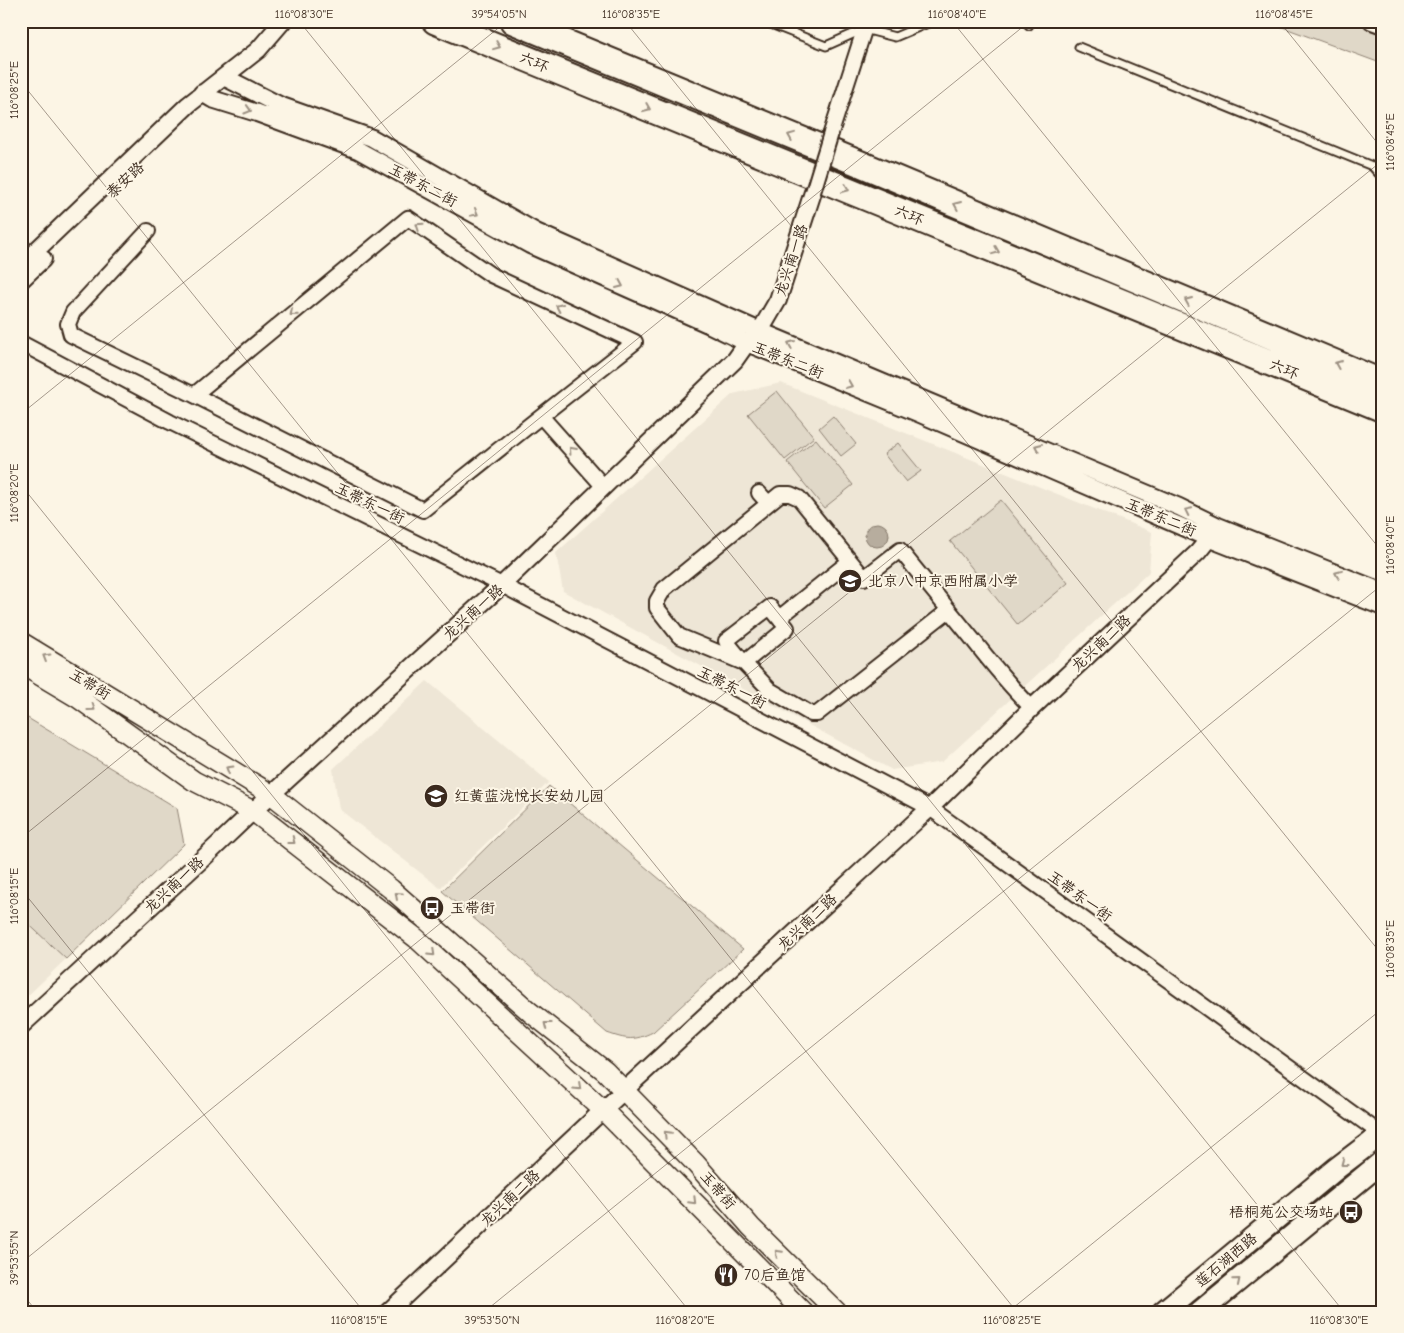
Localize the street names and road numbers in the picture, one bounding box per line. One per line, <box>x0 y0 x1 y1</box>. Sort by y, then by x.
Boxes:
street label: 六环 <box>517 48 551 76</box>
street label: 泰安路 <box>102 158 148 202</box>
street label: 玉带东二街 <box>386 159 460 211</box>
street label: 六环 <box>892 201 926 229</box>
street label: 龙兴南一路 <box>771 222 811 298</box>
street label: 玉带东二街 <box>750 338 826 382</box>
street label: 六环 <box>1267 355 1301 383</box>
street label: 玉带东一街 <box>332 478 408 528</box>
street label: 玉带东二街 <box>1123 494 1199 540</box>
street label: 龙兴南一路 <box>439 580 507 644</box>
street label: 龙兴南二路 <box>1067 611 1135 675</box>
street label: 玉带东一街 <box>694 662 770 712</box>
street label: 玉带街 <box>66 665 114 703</box>
street label: 龙兴南一路 <box>140 853 208 917</box>
street label: 玉带东一街 <box>1044 867 1116 925</box>
street label: 龙兴南二路 <box>773 890 841 954</box>
street label: 龙兴南二路 <box>476 1166 544 1230</box>
street label: 玉带街 <box>696 1167 740 1213</box>
street label: 莲石湖西路 <box>1191 1229 1261 1291</box>

